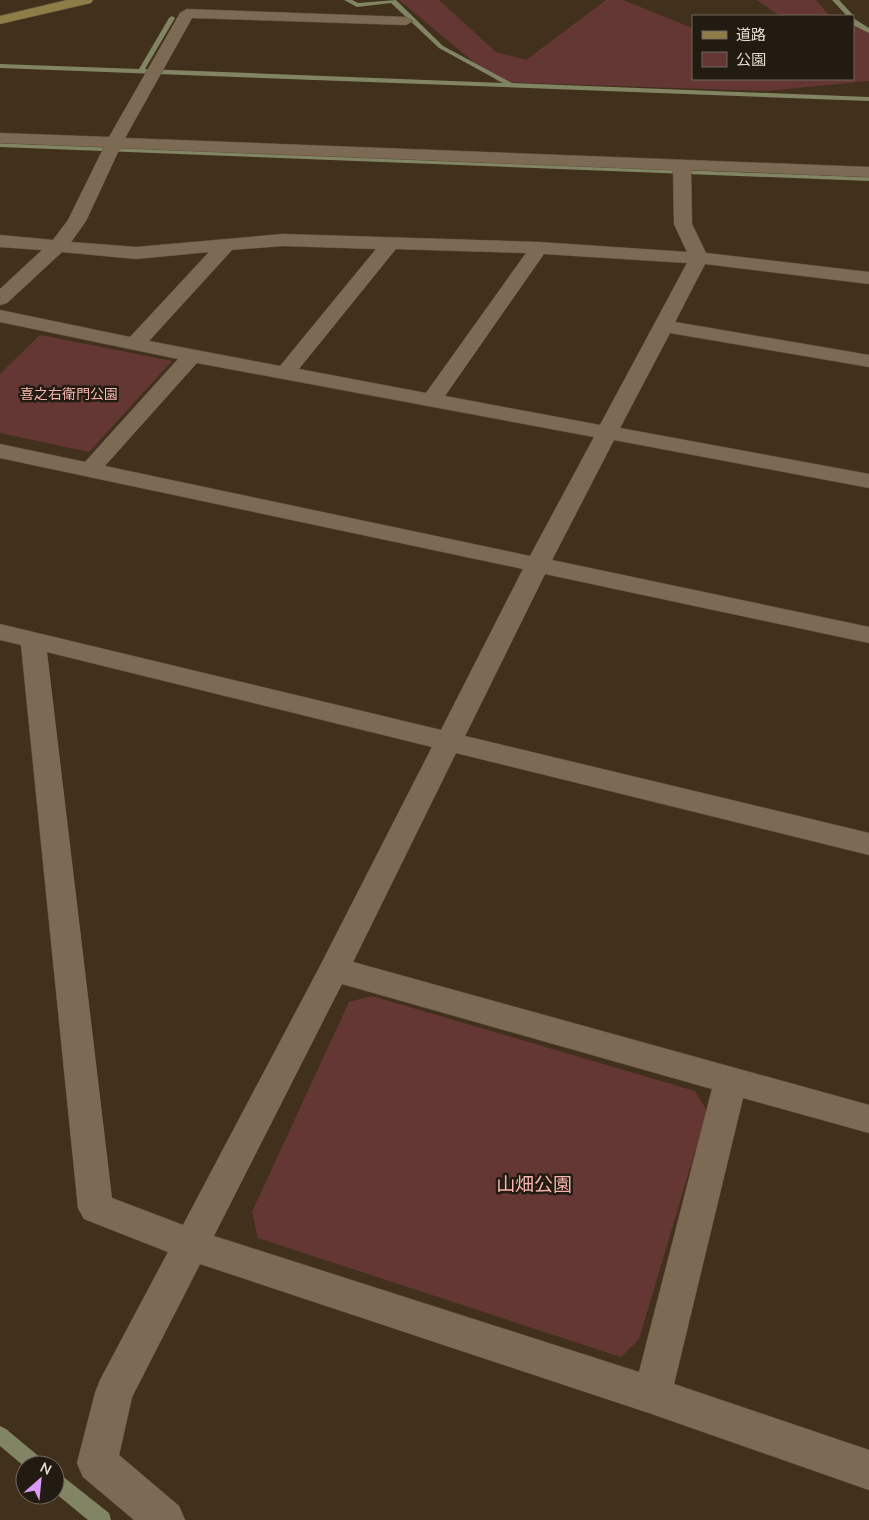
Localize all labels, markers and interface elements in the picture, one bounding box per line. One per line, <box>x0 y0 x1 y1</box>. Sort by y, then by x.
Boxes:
legend <box>692 15 854 80</box>
text: 道路 <box>736 25 766 45</box>
text: 公園 <box>736 50 766 70</box>
park label: 喜之右衛門公園 <box>20 385 118 404</box>
park label: 山畑公園 <box>496 1172 572 1198</box>
north arrow <box>15 1455 65 1505</box>
text: N <box>37 1458 55 1480</box>

